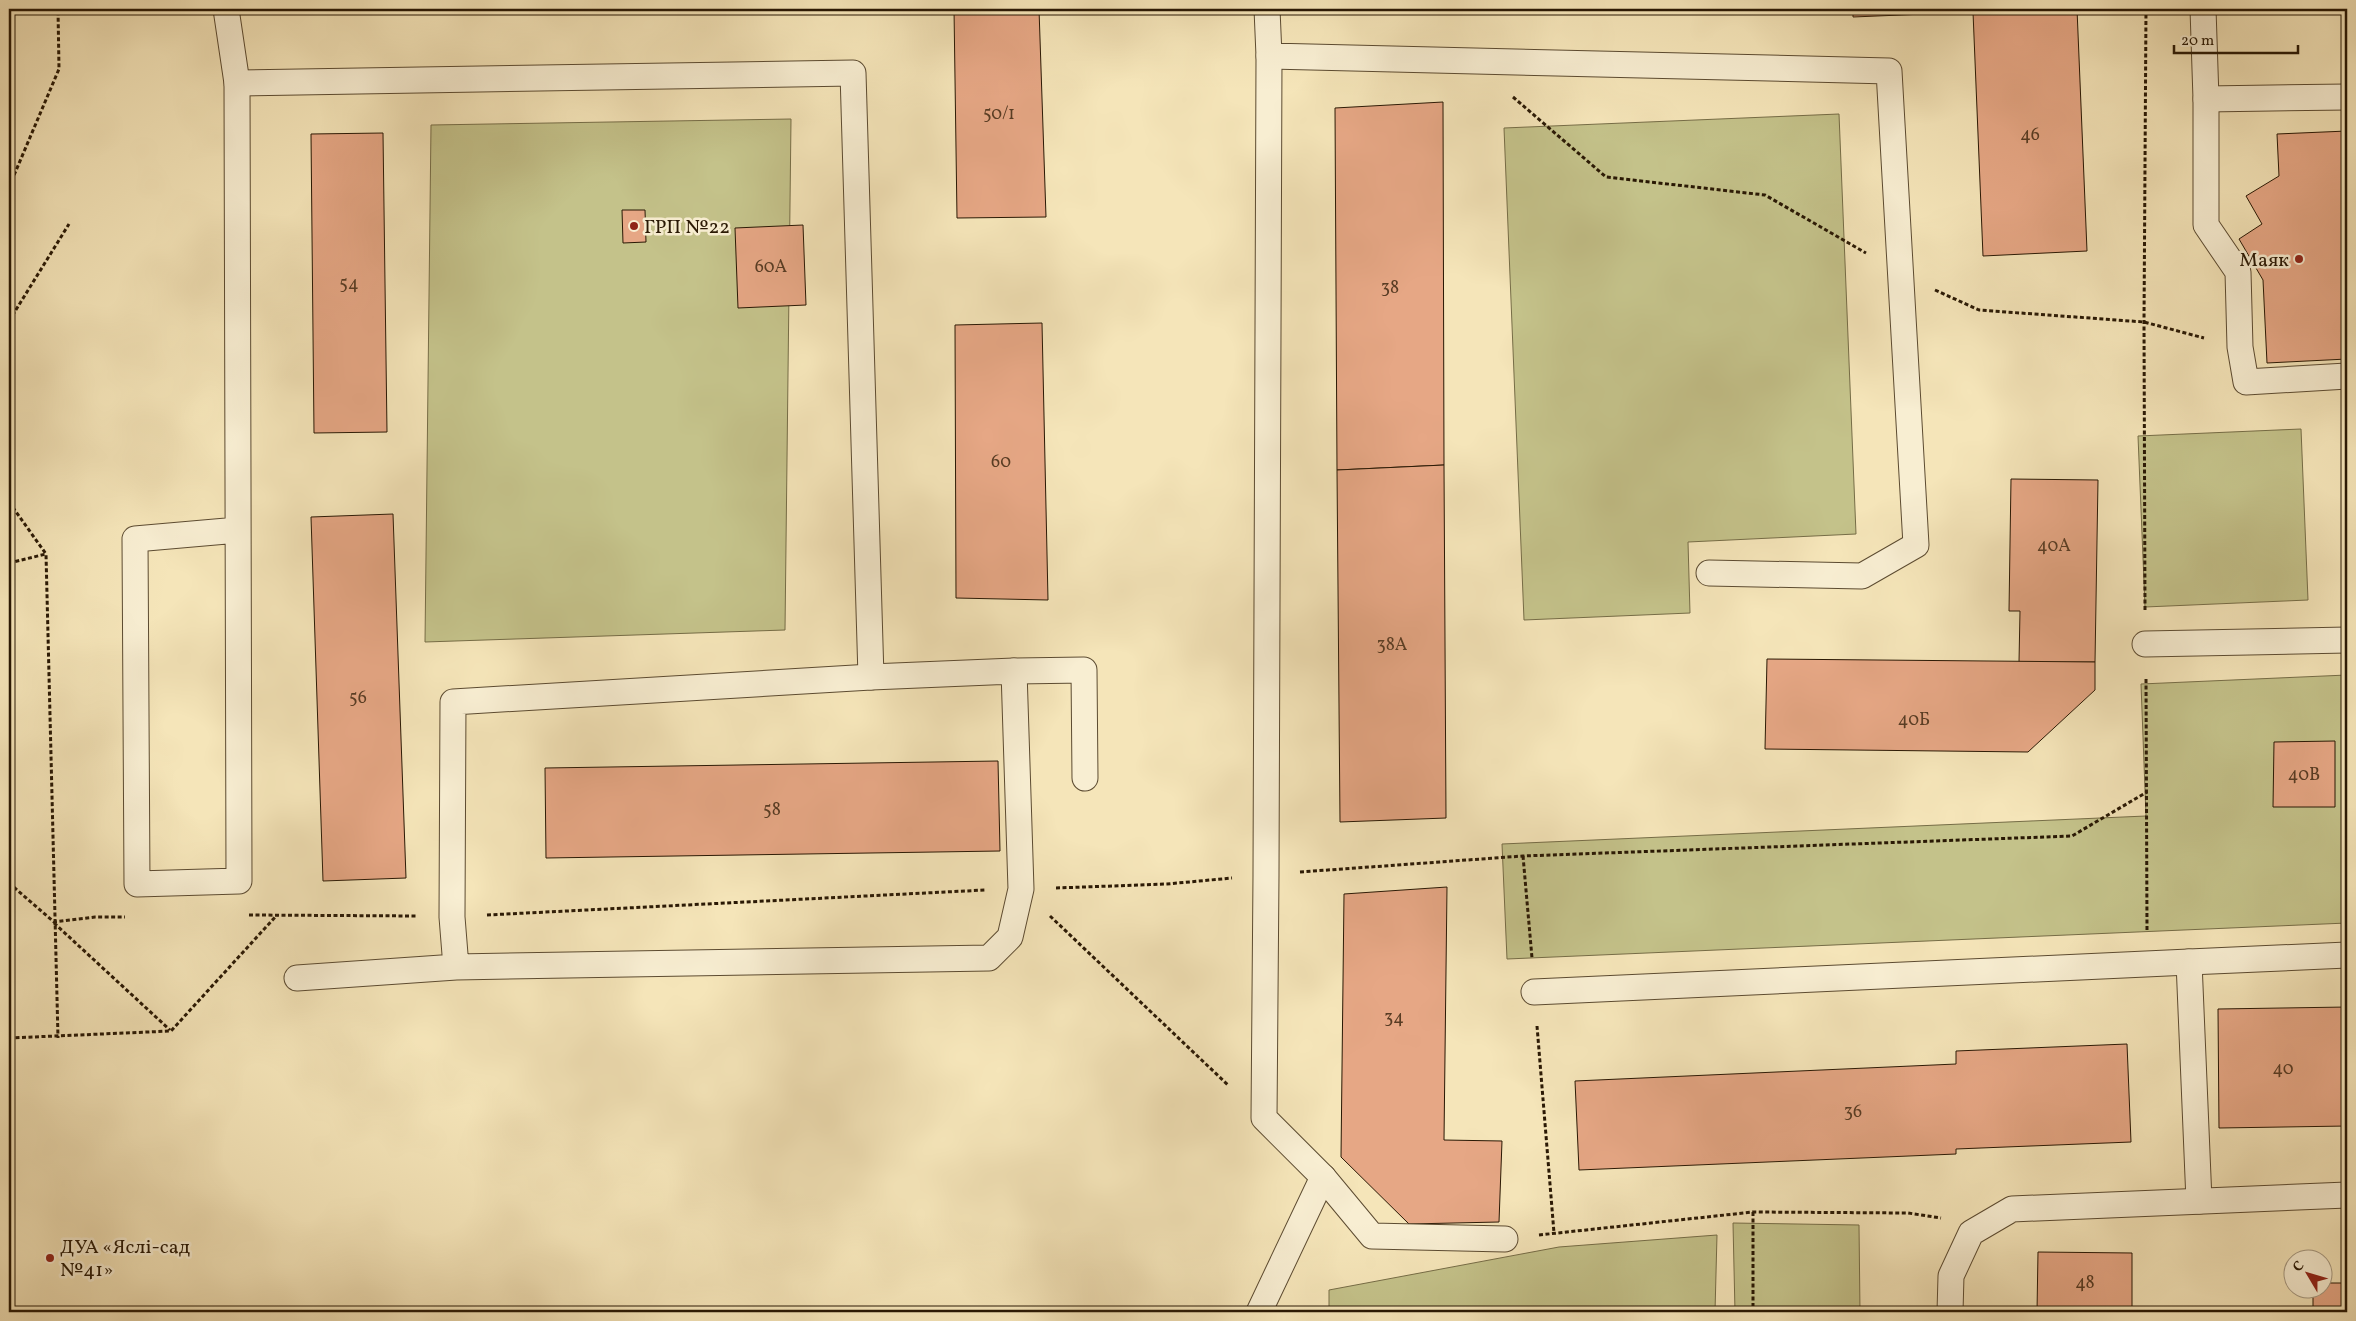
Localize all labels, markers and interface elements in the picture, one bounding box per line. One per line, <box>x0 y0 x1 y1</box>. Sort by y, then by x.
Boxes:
scale bar <box>2174 22 2297 54</box>
text: 20 m <box>2181 31 2214 52</box>
house number: 50/1 <box>983 102 1015 127</box>
house number: 46 <box>2020 123 2040 148</box>
place label: ГРП №22 <box>644 214 730 242</box>
marker: ГРП №22 <box>628 220 640 232</box>
place label: Маяк <box>2239 247 2289 275</box>
marker: Маяк <box>2293 253 2305 265</box>
house number: 60А <box>755 255 788 280</box>
house number: 54 <box>339 272 359 297</box>
house number: 38 <box>1381 276 1399 301</box>
house number: 60 <box>991 450 1011 475</box>
house number: 40А <box>2037 534 2071 559</box>
house number: 38А <box>1376 633 1408 658</box>
house number: 56 <box>349 686 367 711</box>
house number: 40Б <box>1898 708 1930 733</box>
house number: 40В <box>2288 763 2320 788</box>
house number: 58 <box>763 798 781 823</box>
house number: 34 <box>1384 1006 1404 1031</box>
house number: 40 <box>2272 1057 2294 1082</box>
house number: 36 <box>1844 1100 1862 1125</box>
place label: ДУА «Яслі-сад №41» <box>60 1234 190 1285</box>
north arrow <box>2284 1248 2334 1298</box>
marker: ДУА «Яслі-сад №41» <box>44 1252 56 1264</box>
text: С <box>2289 1258 2309 1276</box>
house number: 48 <box>2075 1271 2095 1296</box>

